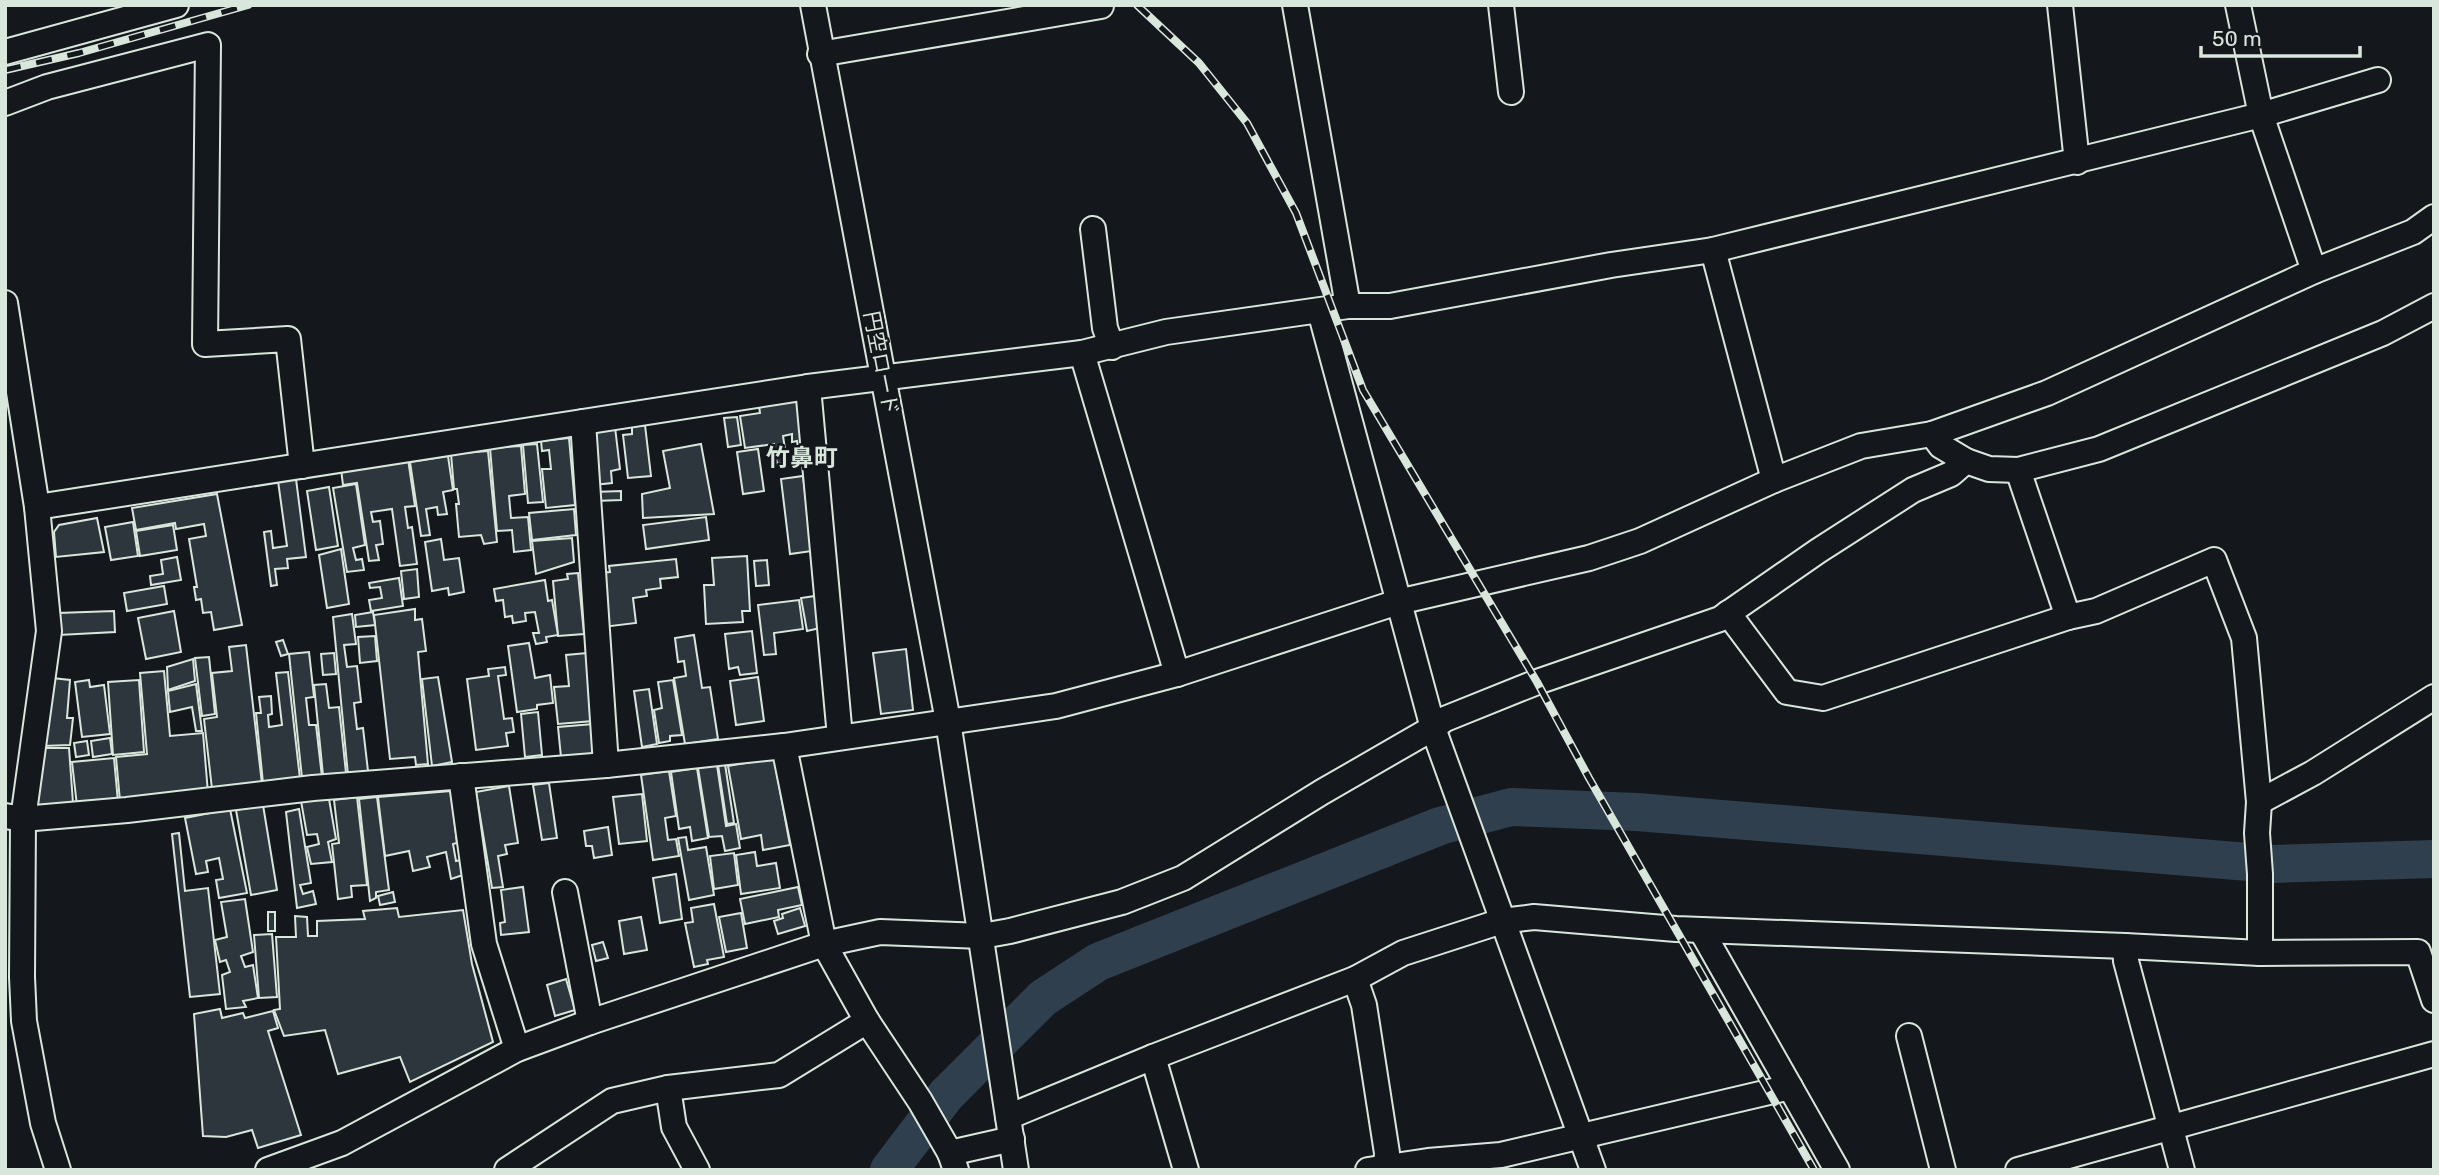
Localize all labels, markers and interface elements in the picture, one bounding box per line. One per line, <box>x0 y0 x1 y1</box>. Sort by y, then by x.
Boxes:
scale bar <box>2201 14 2360 58</box>
text: 50 m <box>2212 26 2262 51</box>
street label: 円空ロード <box>859 309 904 417</box>
district label: 竹鼻町 <box>766 444 838 472</box>

